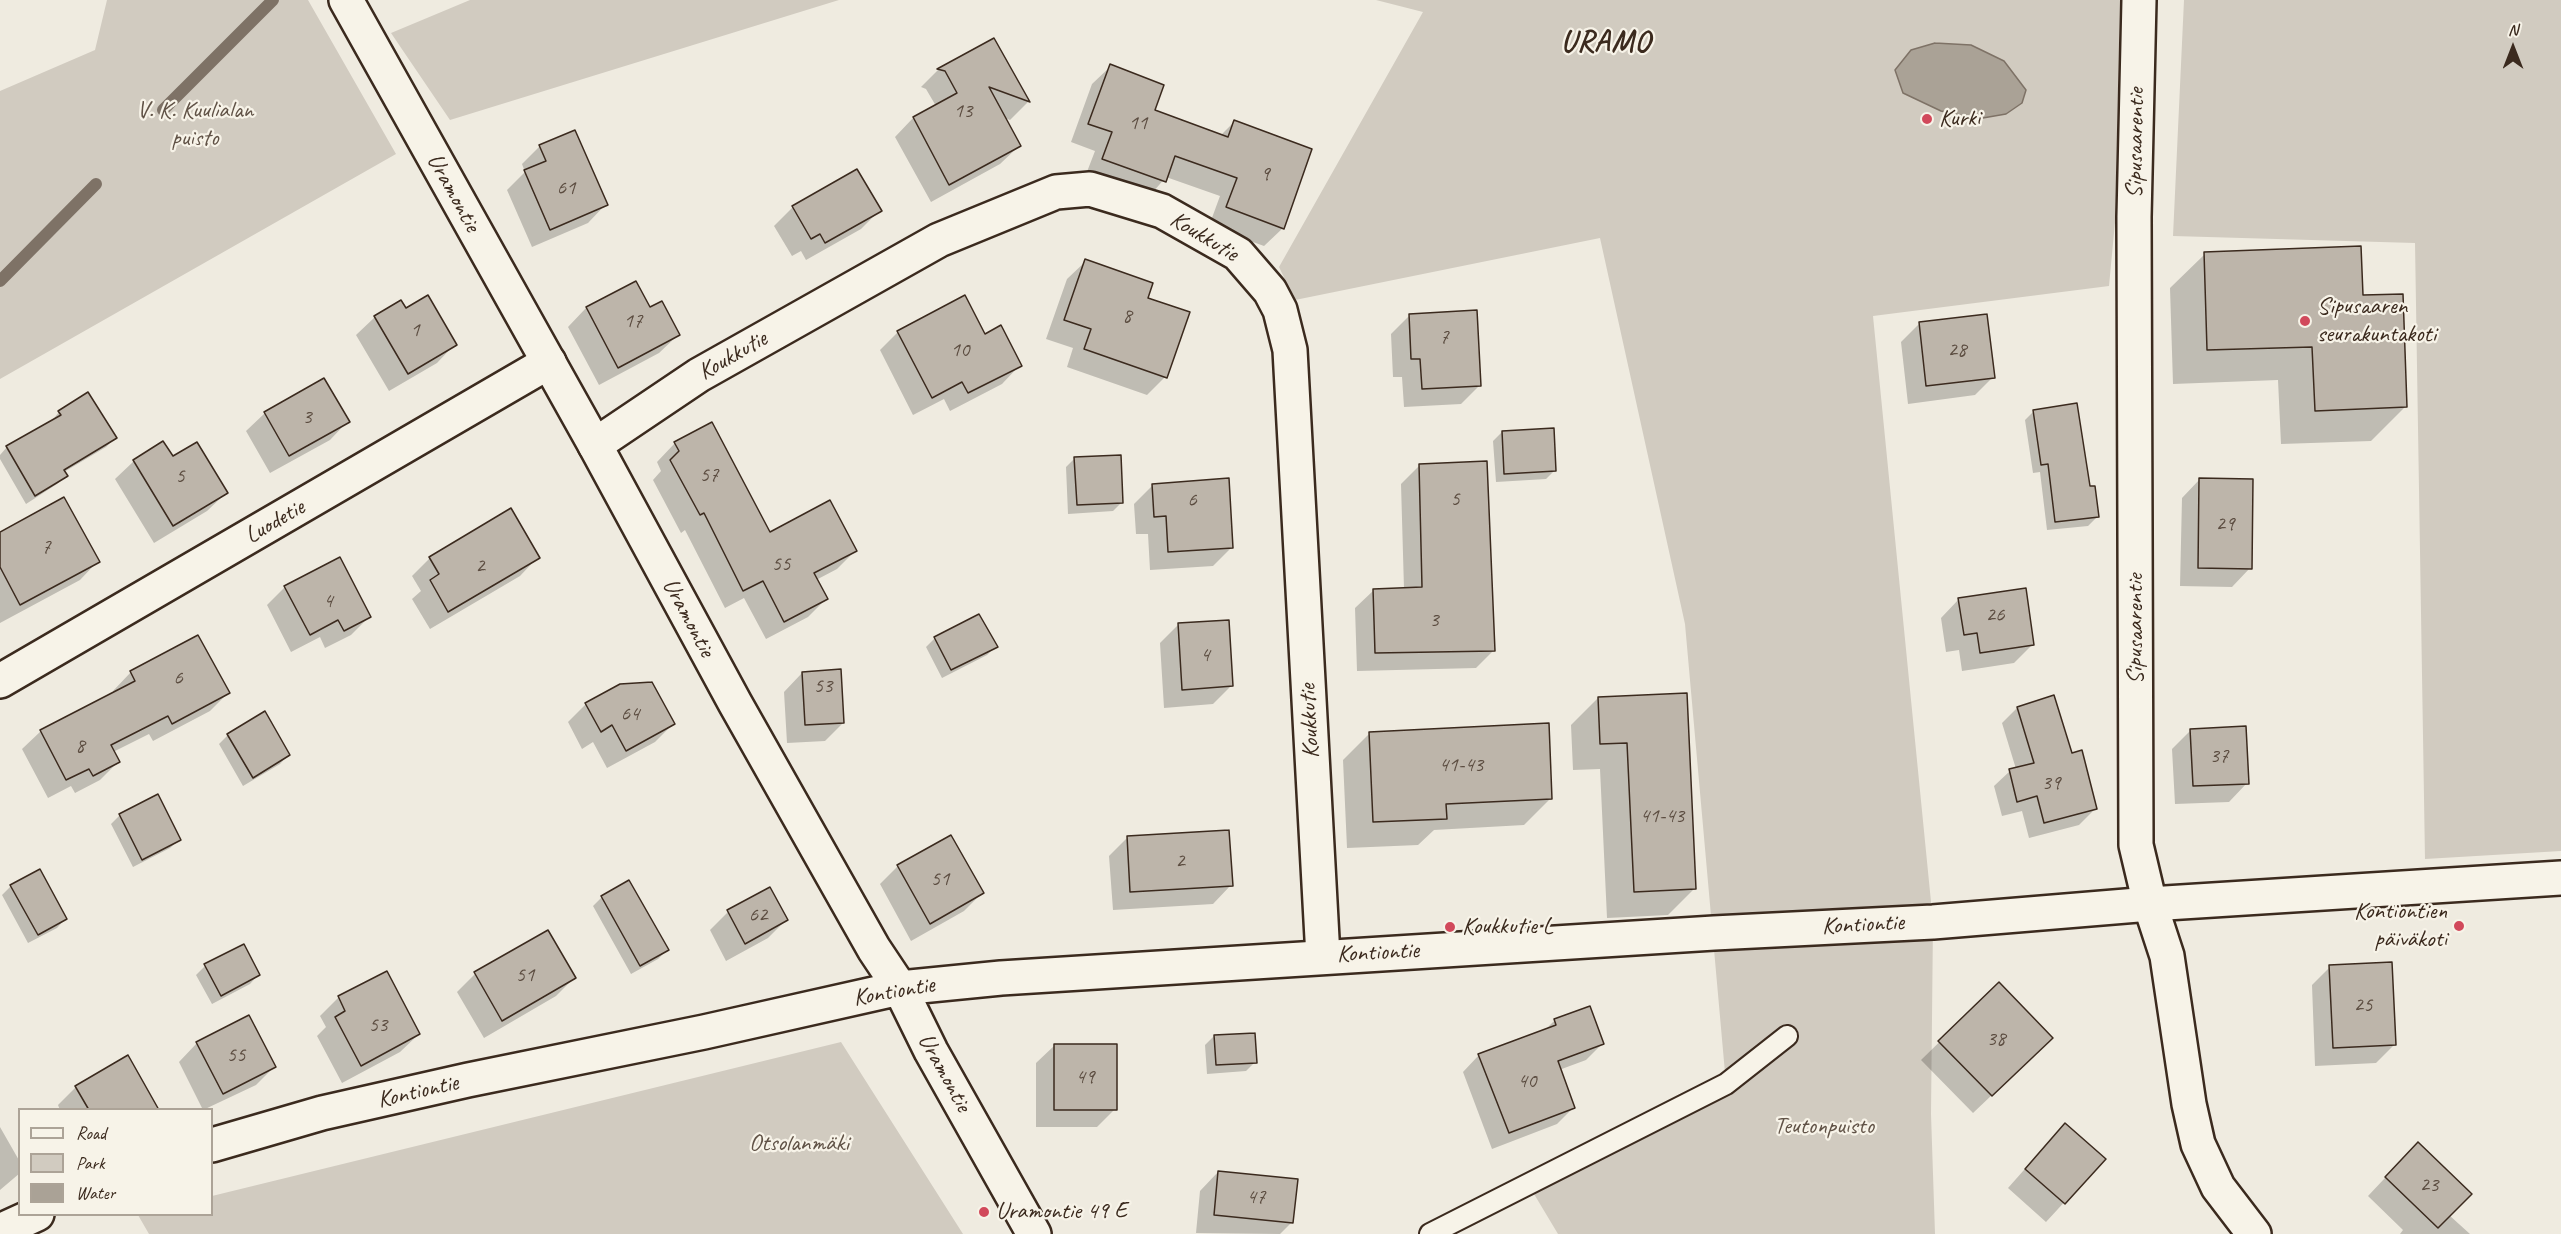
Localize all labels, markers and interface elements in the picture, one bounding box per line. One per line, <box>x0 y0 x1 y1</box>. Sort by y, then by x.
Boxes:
north arrow <box>2483 18 2543 78</box>
text: N <box>2508 20 2518 40</box>
district label: URAMO <box>1561 25 1651 61</box>
street label: Sipusaarentie <box>2121 87 2151 199</box>
park label: V. K. Kuulialan puisto <box>137 97 253 153</box>
house number: 13 <box>954 98 972 124</box>
place label: Kurki <box>1939 105 1980 133</box>
house number: 11 <box>1129 110 1147 136</box>
marker: Kurki <box>1920 112 1934 126</box>
street label: Uramontie <box>420 149 486 237</box>
house number: 9 <box>1260 161 1270 187</box>
house number: 61 <box>557 175 575 201</box>
street label: Koukkutie <box>1165 205 1243 269</box>
place label: Sipusaaren seurakuntakoti <box>2317 293 2436 349</box>
house number: 8 <box>1122 303 1132 329</box>
house number: 17 <box>624 308 642 334</box>
marker: Sipusaaren seurakuntakoti <box>2298 314 2312 328</box>
house number: 1 <box>410 317 420 343</box>
house number: 7 <box>1439 324 1449 350</box>
street label: Koukkutie <box>693 325 773 387</box>
house number: 10 <box>951 337 969 363</box>
house number: 28 <box>1948 337 1966 363</box>
house number: 3 <box>302 404 312 430</box>
house number: 57 <box>700 462 718 488</box>
house number: 5 <box>175 463 185 489</box>
house number: 5 <box>1450 486 1460 512</box>
house number: 6 <box>1187 487 1197 513</box>
street label: Luodetie <box>240 494 310 550</box>
house number: 29 <box>2216 511 2234 537</box>
house number: 7 <box>41 534 51 560</box>
house number: 55 <box>772 551 790 577</box>
house number: 2 <box>475 553 485 579</box>
street label: Uramontie <box>655 574 721 662</box>
street label: Sipusaarentie <box>2122 574 2150 684</box>
house number: 4 <box>323 588 333 614</box>
house number: 26 <box>1986 602 2004 628</box>
house number: 3 <box>1429 607 1439 633</box>
house number: 4 <box>1200 642 1210 668</box>
house number: 6 <box>173 665 183 691</box>
house number: 53 <box>814 673 832 699</box>
street label: Koukkutie <box>1294 683 1326 759</box>
house number: 64 <box>621 701 639 727</box>
house number: 8 <box>75 733 85 759</box>
house number: 37 <box>2210 743 2228 769</box>
house number: 41-43 <box>1439 752 1483 778</box>
house number: 39 <box>2042 770 2060 796</box>
house number: 41-43 <box>1640 803 1684 829</box>
house number: 2 <box>1175 848 1185 874</box>
house number: 51 <box>931 866 949 892</box>
place label: Kontiontien päiväkoti <box>2354 898 2447 954</box>
house number: 62 <box>749 902 767 928</box>
street label: Kontiontie <box>1821 908 1905 942</box>
place label: Koukkutie L <box>1462 913 1553 941</box>
marker: Kontiontien päiväkoti <box>2452 919 2466 933</box>
marker: Koukkutie L <box>1443 920 1457 934</box>
street label: Kontiontie <box>1336 936 1420 970</box>
house number: 51 <box>516 962 534 988</box>
street label: Kontiontie <box>851 971 937 1013</box>
house number: 25 <box>2354 992 2372 1018</box>
house number: 53 <box>369 1012 387 1038</box>
house number: 38 <box>1987 1026 2005 1052</box>
street label: Uramontie <box>911 1029 977 1117</box>
house number: 55 <box>227 1042 245 1068</box>
house number: 49 <box>1076 1064 1094 1090</box>
house number: 40 <box>1518 1068 1536 1094</box>
street label: Kontiontie <box>375 1069 461 1115</box>
legend <box>18 1108 213 1216</box>
park label: Teutonpuisto <box>1774 1113 1874 1141</box>
text: Road <box>76 1122 106 1144</box>
park label: Otsolanmäki <box>749 1130 849 1158</box>
text: Park <box>76 1152 105 1174</box>
house number: 23 <box>2420 1172 2438 1198</box>
text: Water <box>76 1182 115 1204</box>
house number: 47 <box>1247 1184 1265 1210</box>
place label: Uramontie 49 E <box>996 1198 1127 1226</box>
marker: Uramontie 49 E <box>977 1205 991 1219</box>

